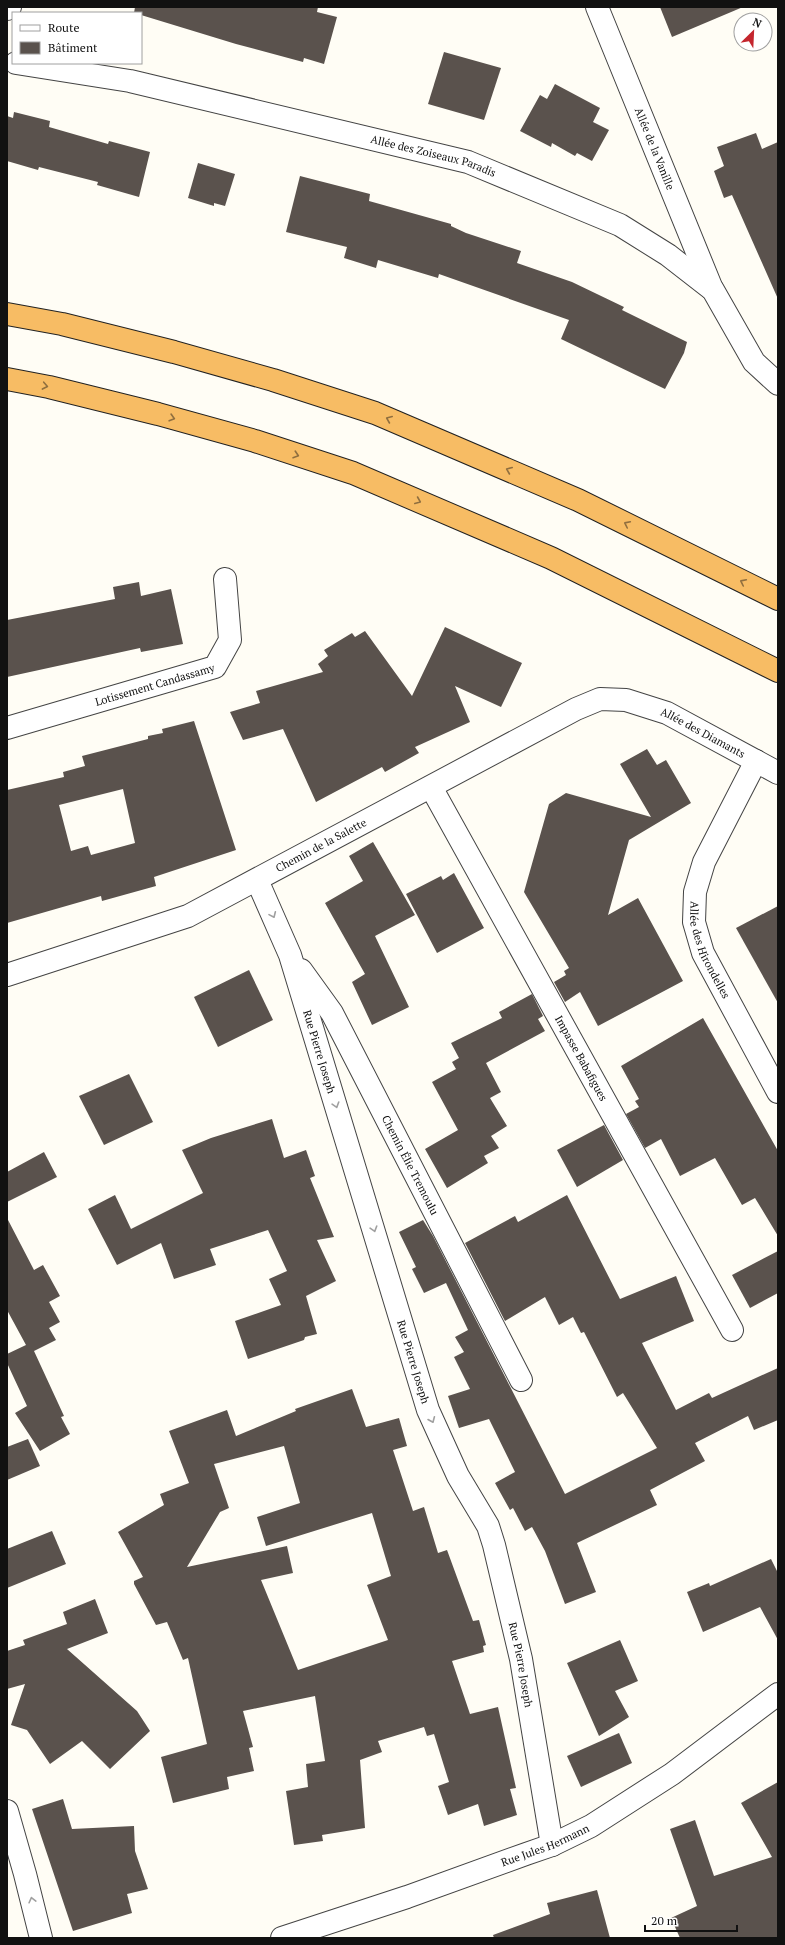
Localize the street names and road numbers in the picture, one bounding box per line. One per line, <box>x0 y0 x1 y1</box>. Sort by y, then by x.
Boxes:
street label: Allée de la Vanille <box>632 105 678 192</box>
street label: Allée des Zoiseaux Paradis <box>369 132 498 180</box>
street label: Lotissement Candassamy <box>93 660 217 709</box>
street label: Allée des Diamants <box>659 704 748 761</box>
street label: Chemin de la Salette <box>273 815 369 875</box>
street label: Allée des Hirondelles <box>687 901 733 1001</box>
street label: Rue Pierre Joseph <box>300 1008 339 1096</box>
street label: Impasse Babafigues <box>552 1013 611 1104</box>
street label: Chemin Élie Tremoulu <box>379 1113 442 1218</box>
street label: Rue Pierre Joseph <box>394 1318 433 1406</box>
street label: Rue Pierre Joseph <box>506 1621 536 1709</box>
street label: Rue Jules Hermann <box>499 1821 592 1869</box>

